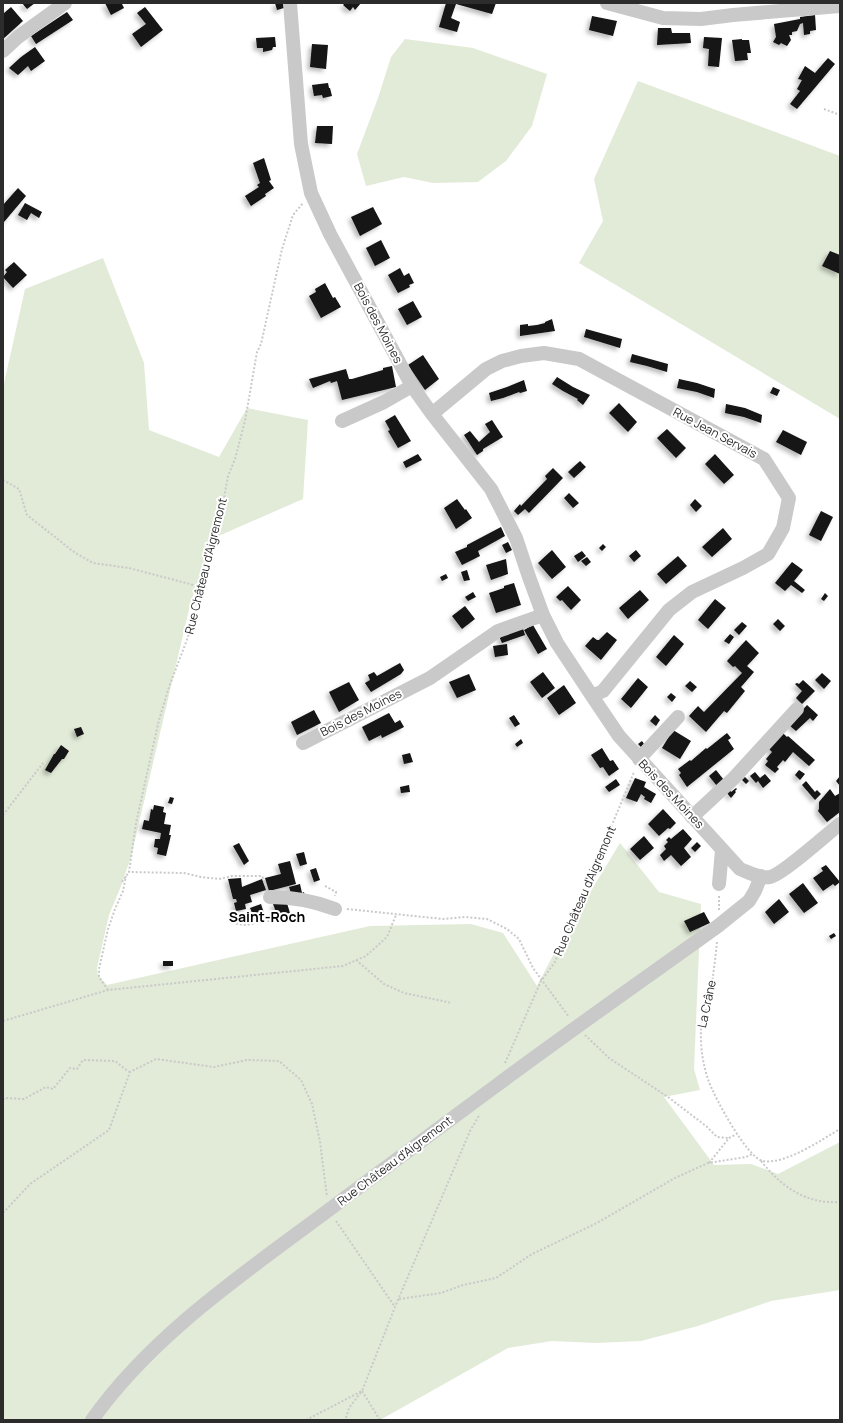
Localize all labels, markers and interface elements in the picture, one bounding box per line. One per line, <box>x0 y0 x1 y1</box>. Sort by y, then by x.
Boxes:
street label: Bois des Moines <box>350 279 407 366</box>
street label: Rue Jean Servais <box>670 403 760 462</box>
street label: Rue Château d'Aigremont <box>180 496 231 636</box>
street label: Bois des Moines <box>317 685 404 740</box>
street label: Bois des Moines <box>635 755 708 832</box>
street label: Rue Château d'Aigremont <box>549 823 620 959</box>
district label: Saint-Roch <box>229 907 305 926</box>
street label: La Crâne <box>693 978 720 1029</box>
street label: Rue Château d'Aigremont <box>334 1112 456 1210</box>

